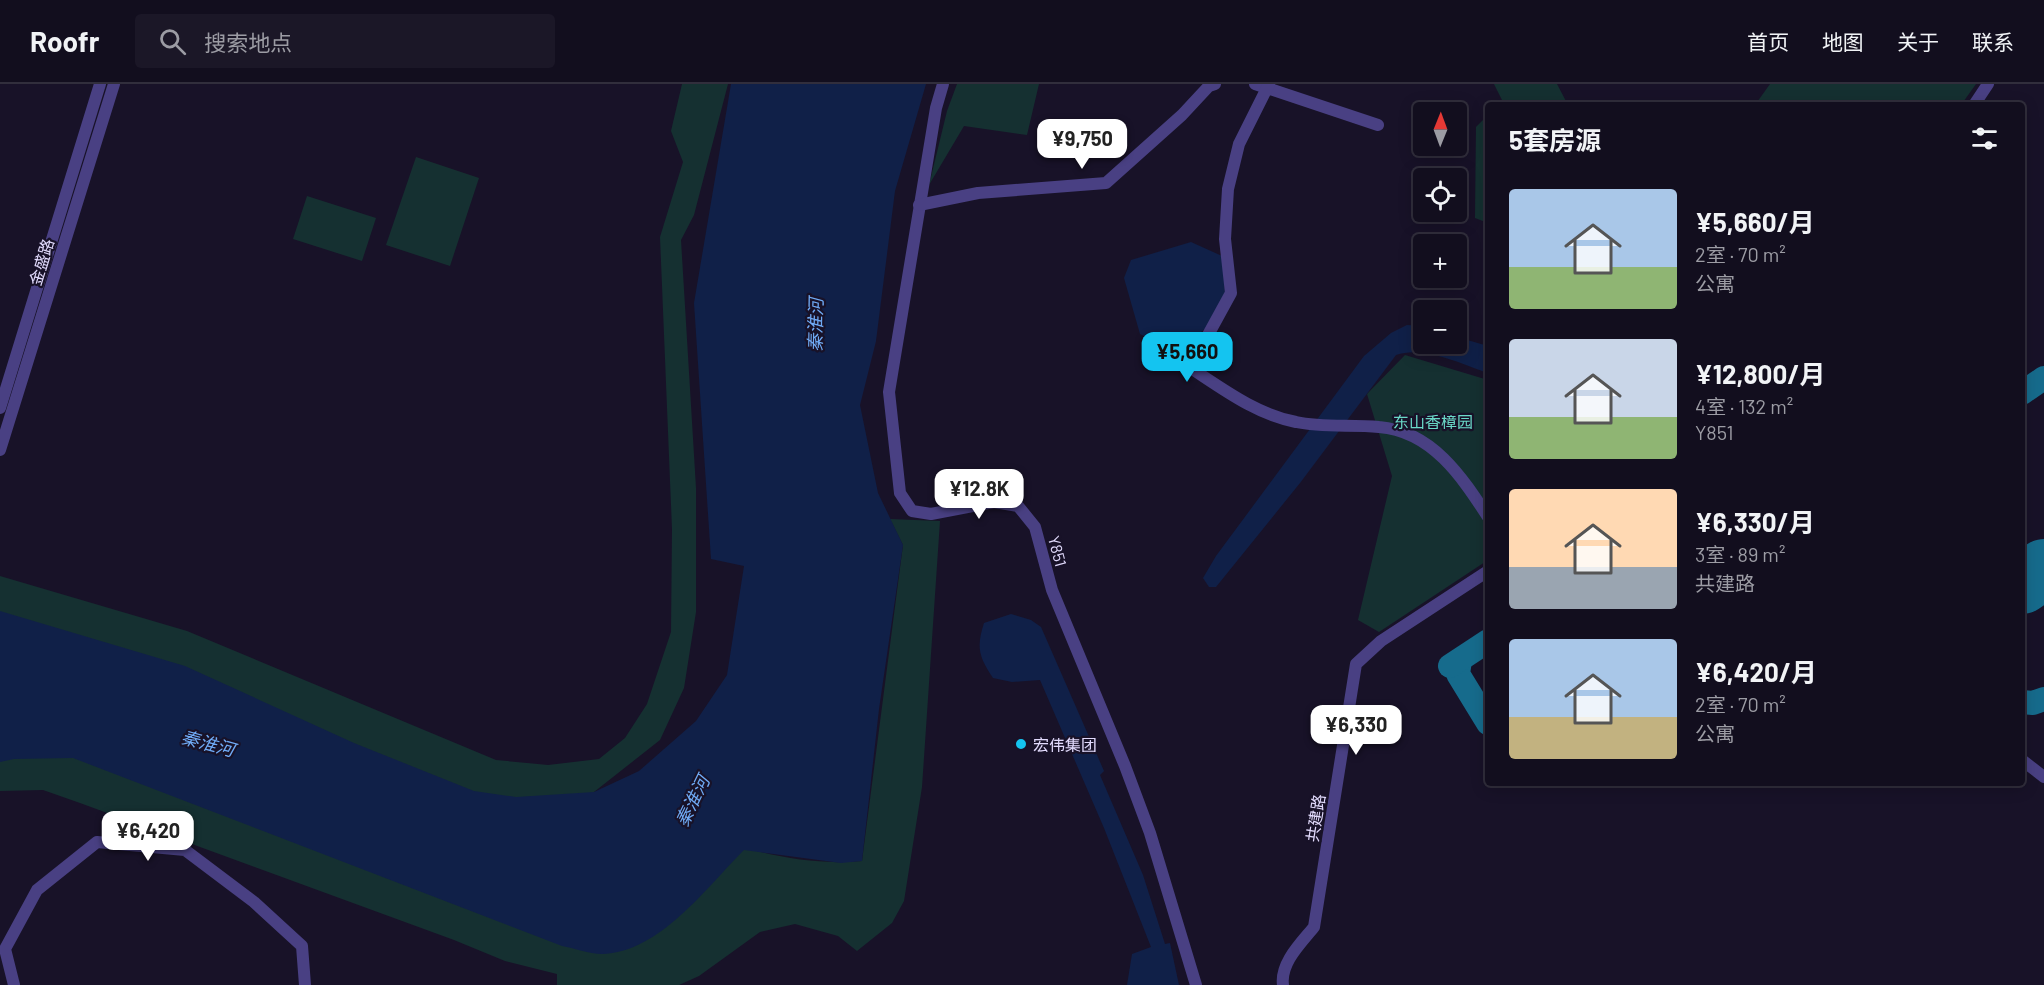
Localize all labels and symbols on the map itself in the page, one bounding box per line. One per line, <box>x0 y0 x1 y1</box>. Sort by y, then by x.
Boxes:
north arrow <box>1413 102 1467 156</box>
pin: ¥9,750 <box>1033 119 1131 170</box>
street label: 金盛路 <box>25 236 57 288</box>
water label: 秦淮河 <box>804 295 827 352</box>
pin: ¥5,660 <box>1138 332 1236 383</box>
park label: 东山香樟园 <box>1393 412 1473 431</box>
pin: ¥12.8K <box>930 469 1028 520</box>
street label: Y851 <box>1045 534 1071 568</box>
pin: ¥6,330 <box>1307 705 1405 756</box>
water label: 秦淮河 <box>179 725 240 761</box>
place label: 宏伟集团 <box>1033 735 1097 754</box>
marker: 宏伟集团 <box>1014 737 1028 751</box>
water label: 秦淮河 <box>670 769 715 830</box>
street label: 共建路 <box>1302 793 1328 843</box>
pin: ¥6,420 <box>99 811 197 862</box>

